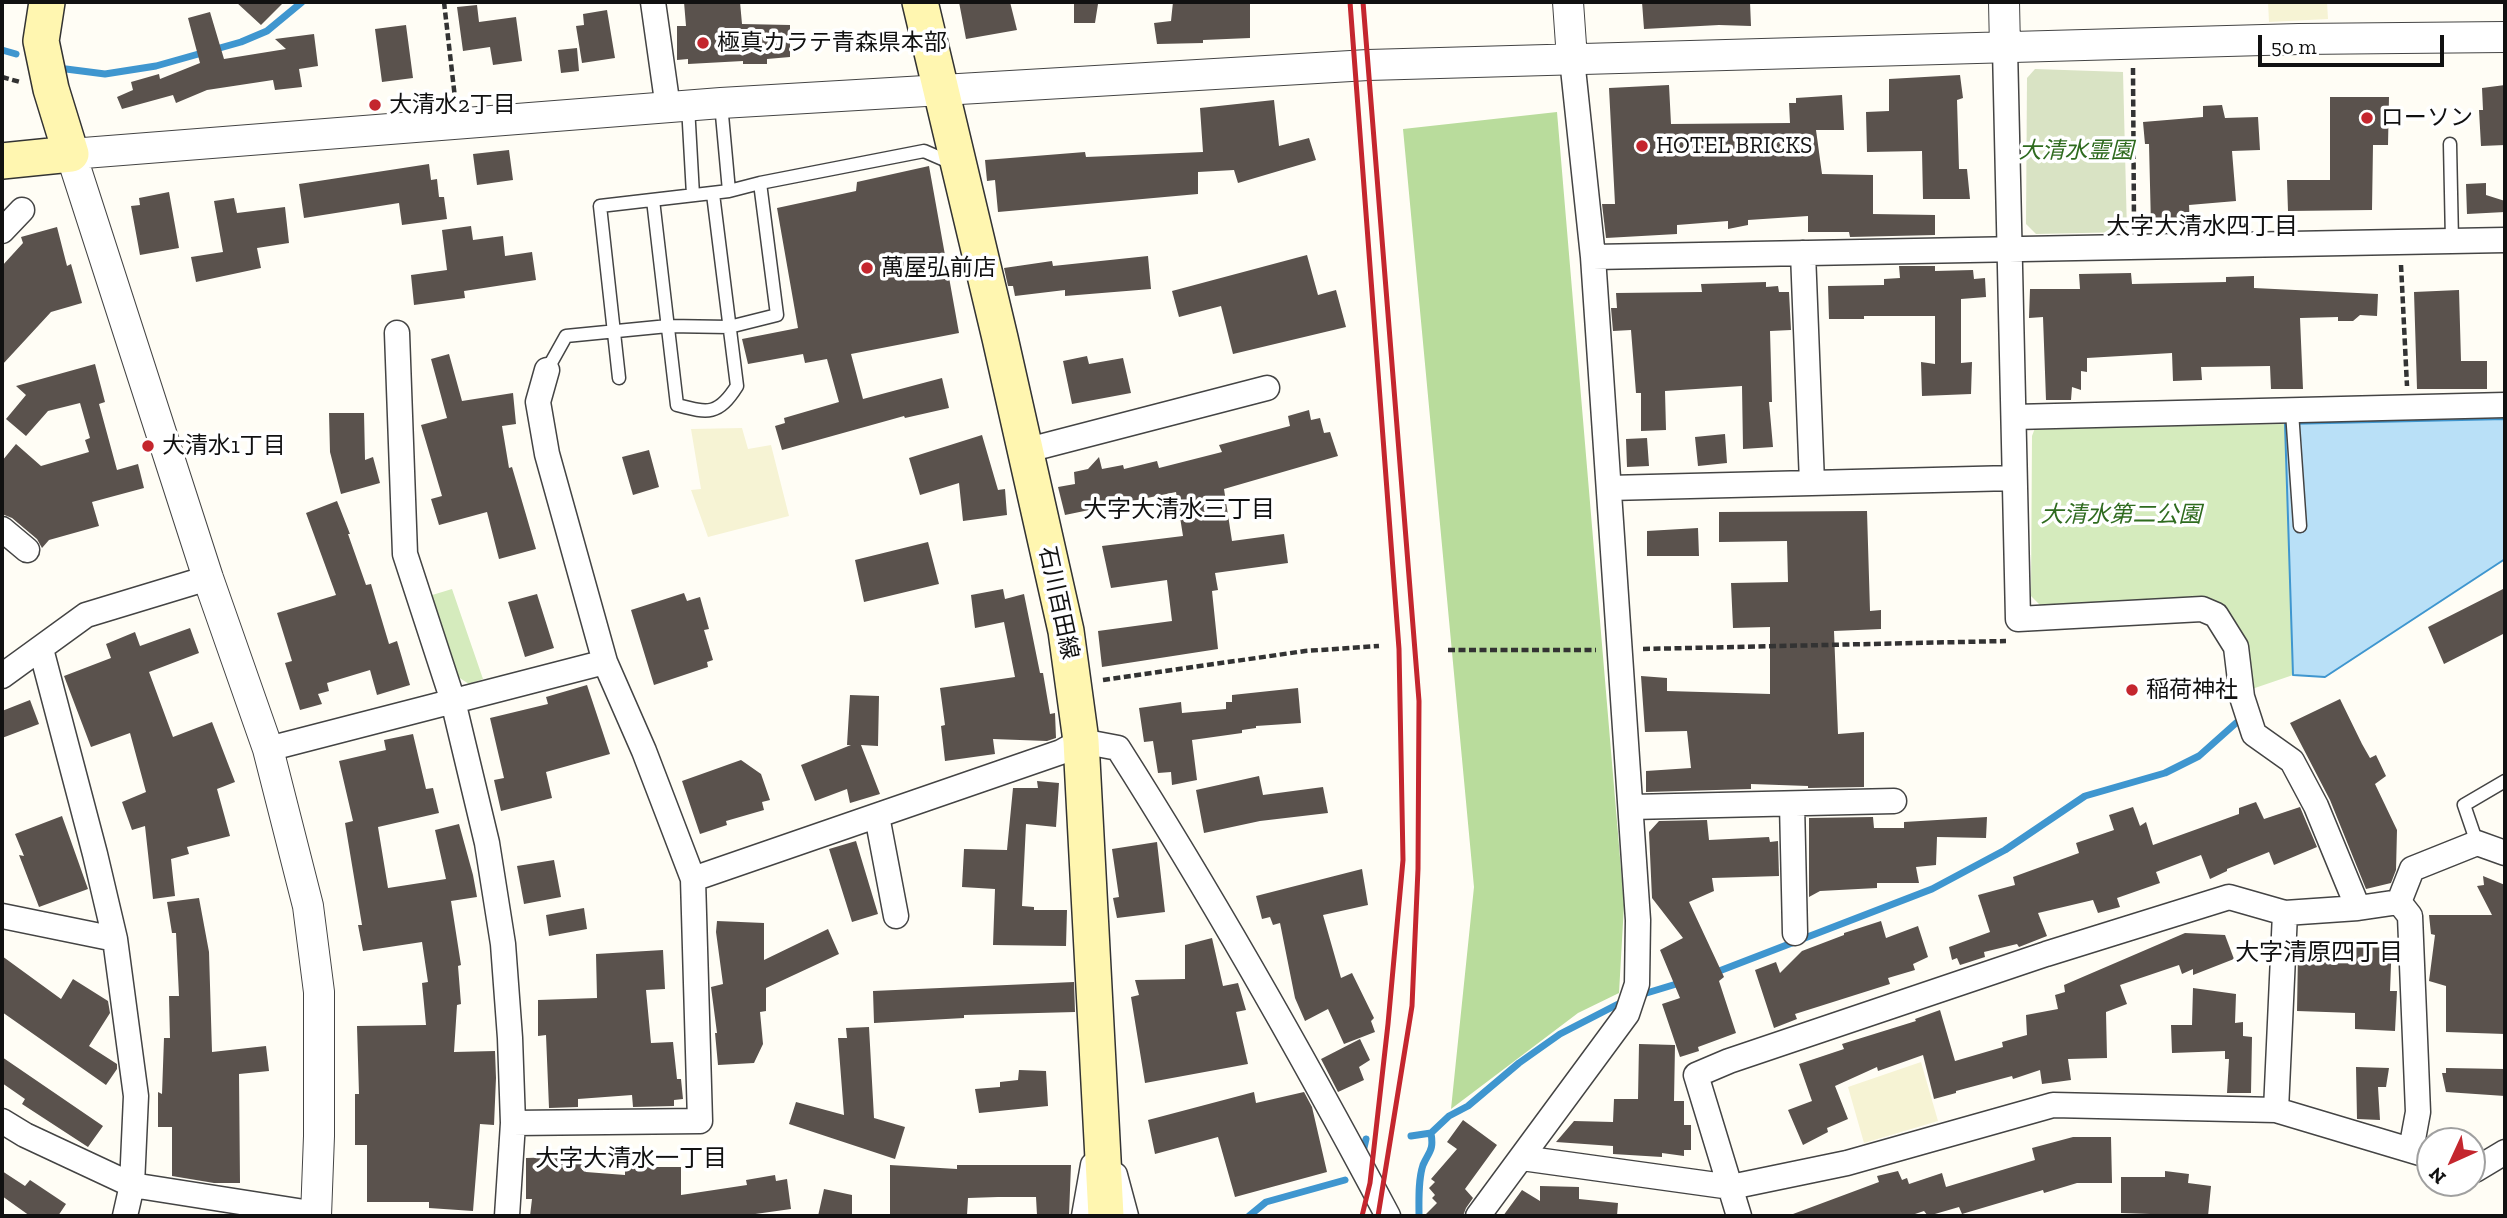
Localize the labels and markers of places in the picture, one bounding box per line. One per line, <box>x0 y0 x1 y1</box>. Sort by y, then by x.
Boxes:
place label: 極真カラテ青森県本部 <box>717 29 947 57</box>
marker: 極真カラテ青森県本部 <box>695 35 711 51</box>
place label: 大清水2丁目 <box>389 91 516 119</box>
marker: 大清水2丁目 <box>367 97 383 113</box>
place label: ローソン <box>2381 104 2473 132</box>
marker: ローソン <box>2359 110 2375 126</box>
place label: HOTEL BRICKS <box>1656 132 1812 160</box>
marker: HOTEL BRICKS <box>1634 138 1650 154</box>
place label: 萬屋弘前店 <box>881 254 996 282</box>
marker: 萬屋弘前店 <box>859 260 875 276</box>
place label: 大清水1丁目 <box>162 432 286 460</box>
marker: 大清水1丁目 <box>140 438 156 454</box>
place label: 稲荷神社 <box>2146 676 2238 704</box>
marker: 稲荷神社 <box>2124 682 2140 698</box>

